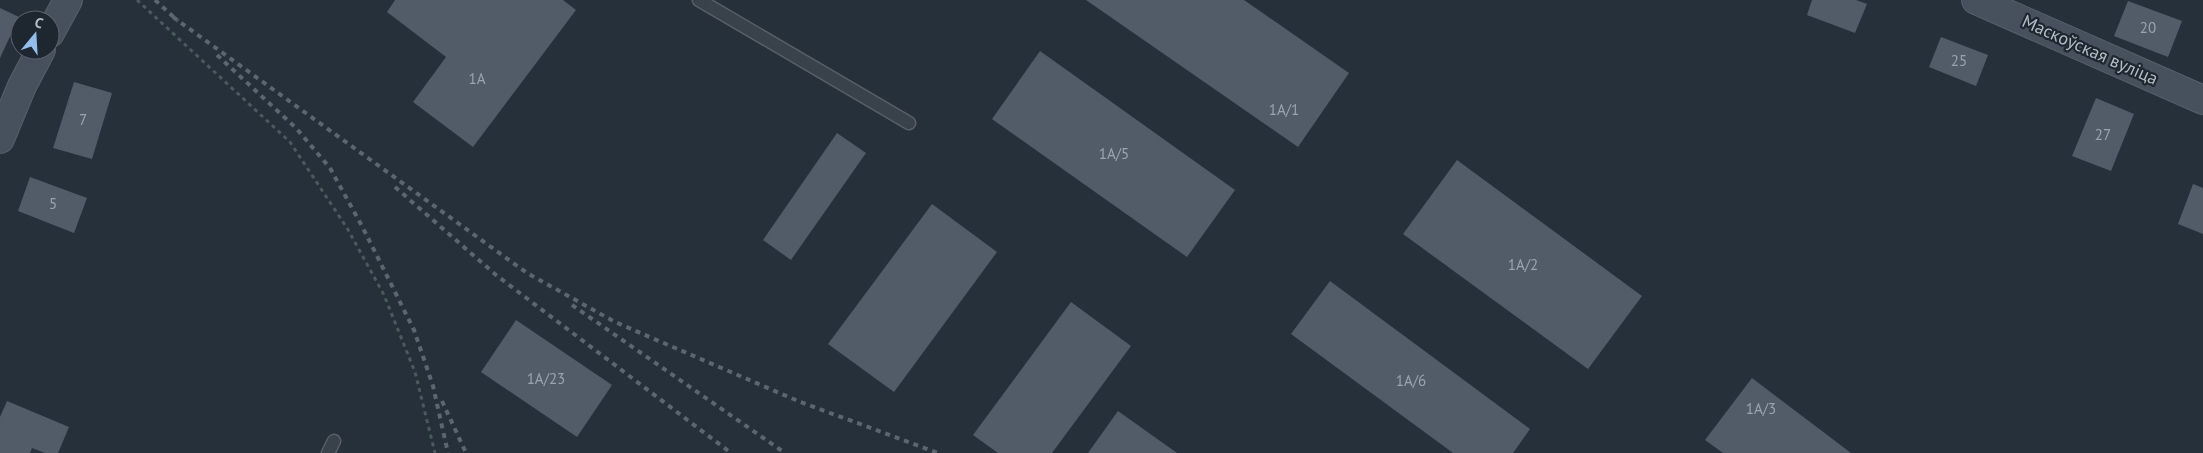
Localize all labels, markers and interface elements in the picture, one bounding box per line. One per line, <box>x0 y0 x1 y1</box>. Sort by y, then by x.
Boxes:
street label: Маскоўская вуліца <box>2019 9 2162 90</box>
north arrow <box>10 10 60 60</box>
text: С <box>33 13 46 32</box>
house number: 20 <box>2140 18 2156 37</box>
house number: 25 <box>1951 51 1967 70</box>
house number: 1А <box>469 69 486 88</box>
house number: 1А/1 <box>1269 100 1299 119</box>
house number: 7 <box>79 110 87 129</box>
house number: 27 <box>2095 125 2111 144</box>
house number: 1А/5 <box>1099 144 1129 163</box>
house number: 5 <box>49 194 57 213</box>
house number: 1А/2 <box>1508 255 1538 274</box>
house number: 1А/23 <box>527 369 565 388</box>
house number: 1А/6 <box>1396 371 1426 390</box>
house number: 1А/3 <box>1746 399 1776 418</box>

